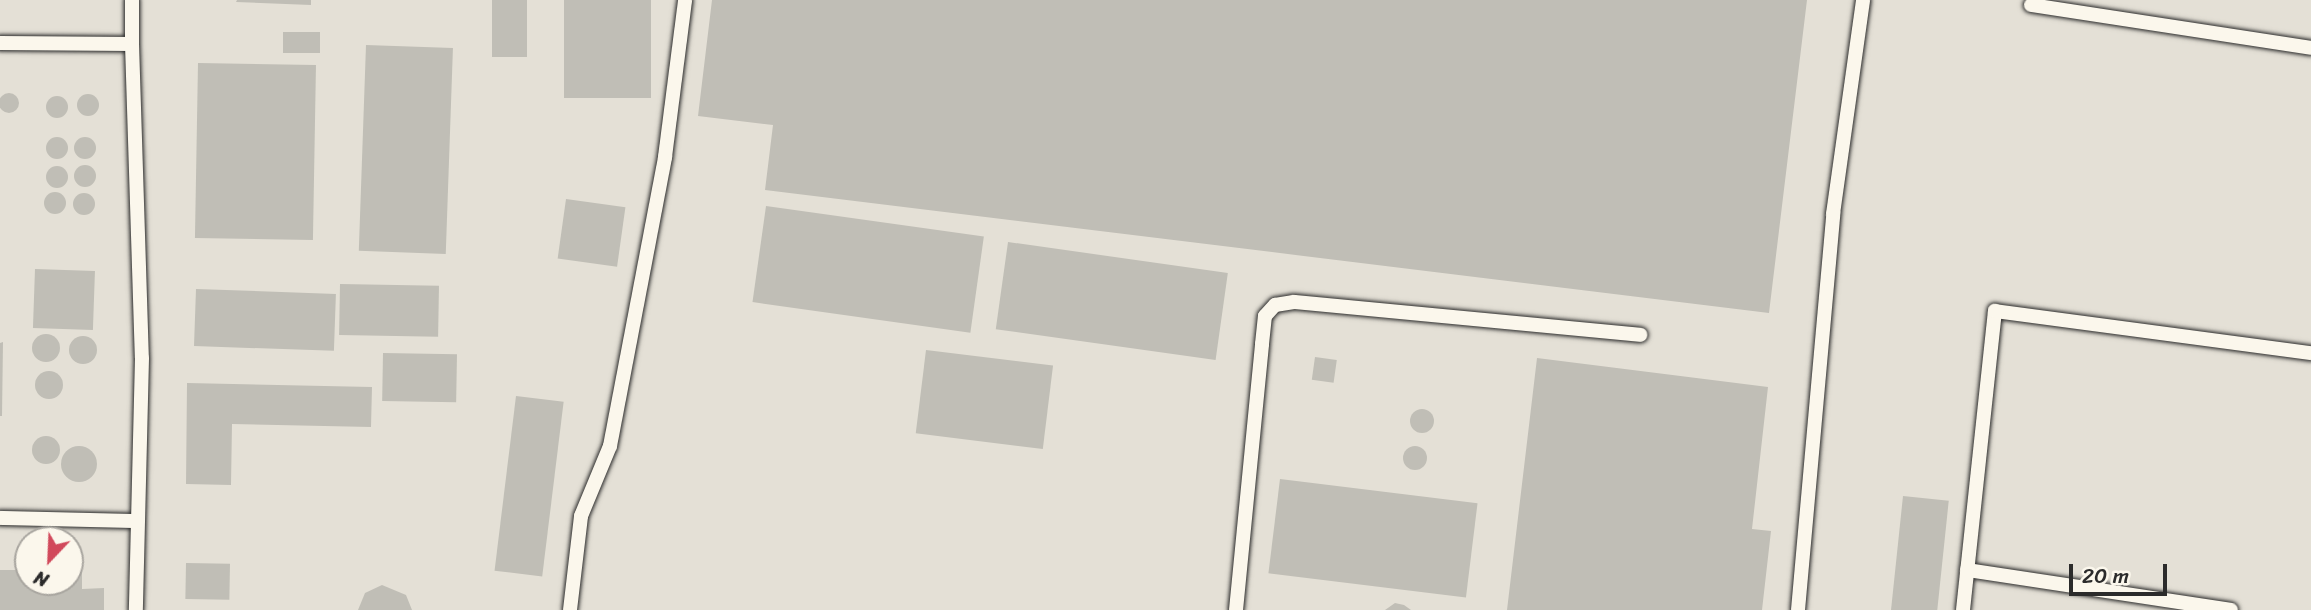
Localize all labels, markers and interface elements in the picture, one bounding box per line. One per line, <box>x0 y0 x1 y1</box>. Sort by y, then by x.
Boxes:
north arrow <box>14 526 84 596</box>
scale bar <box>2073 550 2171 594</box>
text: 20 m <box>2082 557 2129 595</box>
text: N <box>29 561 54 597</box>

